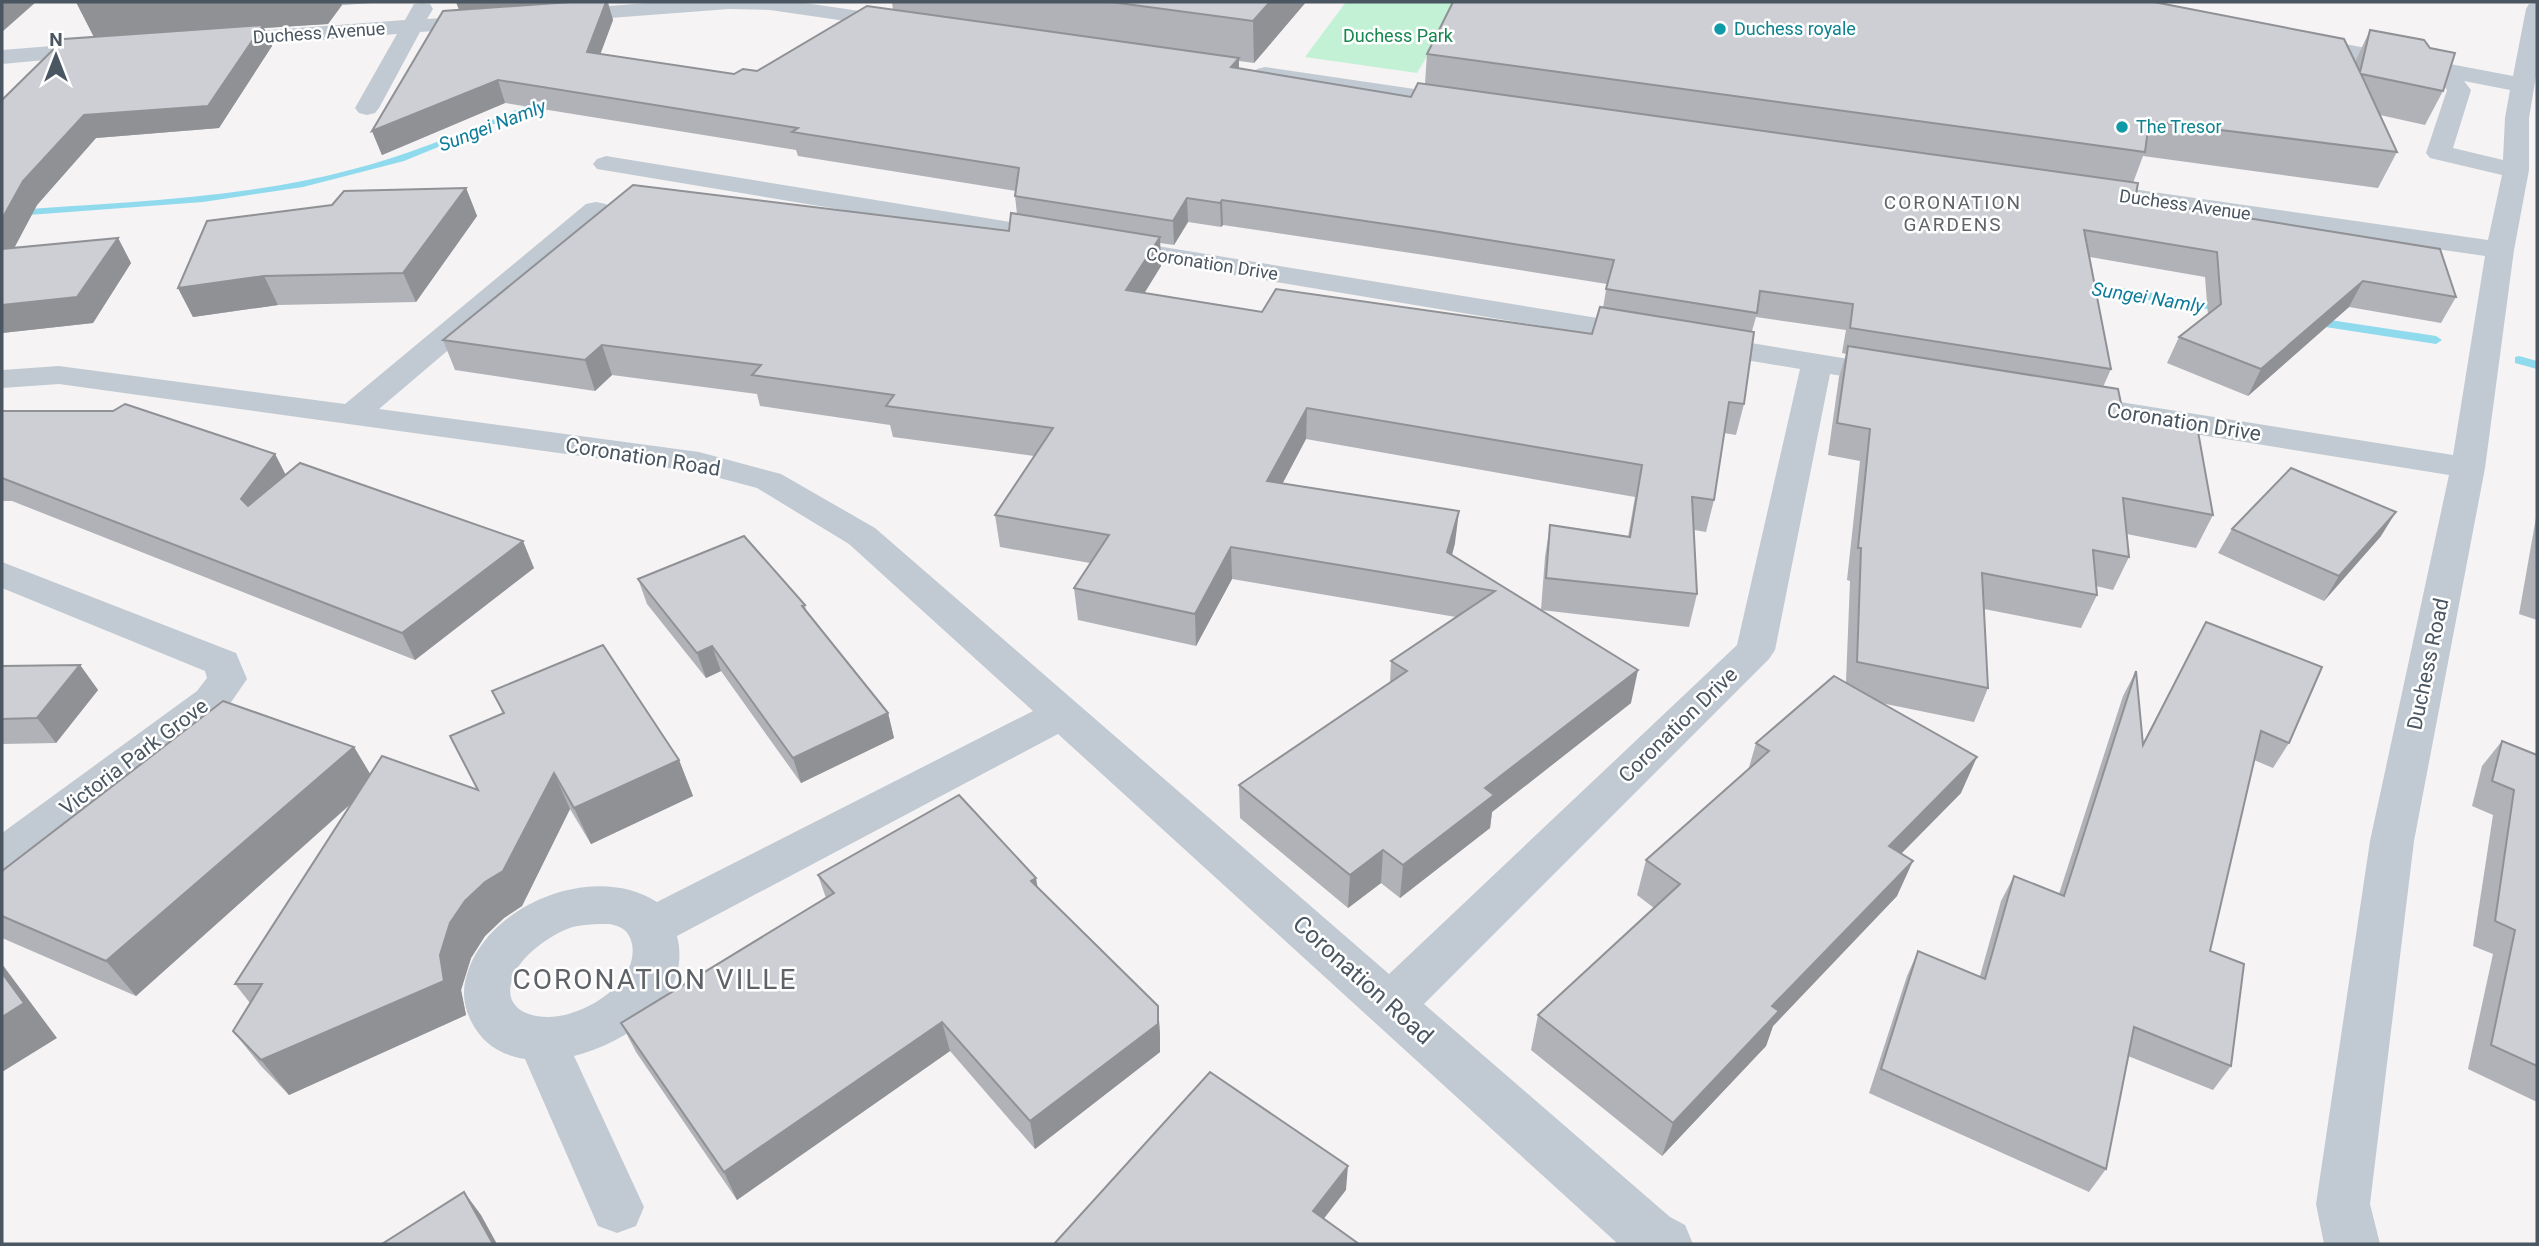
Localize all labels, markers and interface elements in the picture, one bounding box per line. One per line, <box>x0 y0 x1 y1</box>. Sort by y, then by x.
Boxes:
street label: Duchess Avenue <box>252 17 386 48</box>
place label: Duchess royale <box>1734 18 1856 39</box>
north arrow <box>21 21 91 91</box>
marker: Duchess royale <box>1712 21 1728 37</box>
park label: Duchess Park <box>1343 25 1454 46</box>
text: N <box>49 28 63 51</box>
water label: Sungei Namly <box>435 94 550 156</box>
place label: The Tresor <box>2136 116 2222 137</box>
marker: The Tresor <box>2114 119 2130 135</box>
street label: Duchess Avenue <box>2118 185 2252 224</box>
district label: CORONATION GARDENS <box>1884 191 2022 236</box>
street label: Coronation Drive <box>1145 243 1280 284</box>
water label: Sungei Namly <box>2090 277 2207 318</box>
street label: Coronation Drive <box>2105 398 2263 446</box>
street label: Coronation Road <box>564 433 722 481</box>
street label: Duchess Road <box>2402 596 2454 732</box>
street label: Coronation Drive <box>1614 662 1742 788</box>
street label: Victoria Park Grove <box>55 694 213 820</box>
street label: Coronation Road <box>1287 910 1439 1050</box>
district label: CORONATION VILLE <box>513 963 797 996</box>

